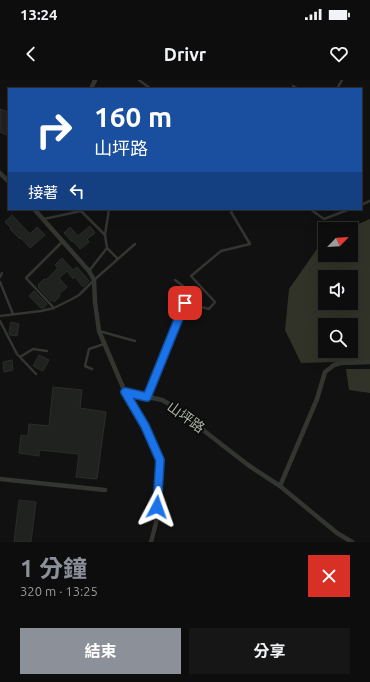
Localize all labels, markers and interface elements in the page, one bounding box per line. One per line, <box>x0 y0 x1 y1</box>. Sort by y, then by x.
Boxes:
text: 13:24 <box>20 6 58 23</box>
icon: back <box>20 43 42 65</box>
icon: heart <box>328 43 350 65</box>
text: Drivr <box>164 44 206 64</box>
text: 160 m <box>94 101 172 132</box>
icon: right <box>28 104 80 156</box>
text: 山坪路 <box>94 138 148 158</box>
icon: left <box>66 180 88 202</box>
text: 接著 <box>28 184 58 201</box>
north arrow <box>318 222 358 262</box>
map controls <box>318 222 358 358</box>
button: sound <box>318 270 358 310</box>
pin <box>168 286 202 320</box>
icon: arrive <box>174 292 196 314</box>
button: search <box>318 318 358 358</box>
street label: 山坪路 <box>164 398 208 436</box>
position arrow <box>136 486 178 528</box>
text: 1 分鐘 <box>20 555 87 582</box>
button: close <box>308 555 350 597</box>
text: 320 m · 13:25 <box>20 584 98 598</box>
button: 結束 <box>20 628 181 674</box>
button: 分享 <box>189 628 350 674</box>

